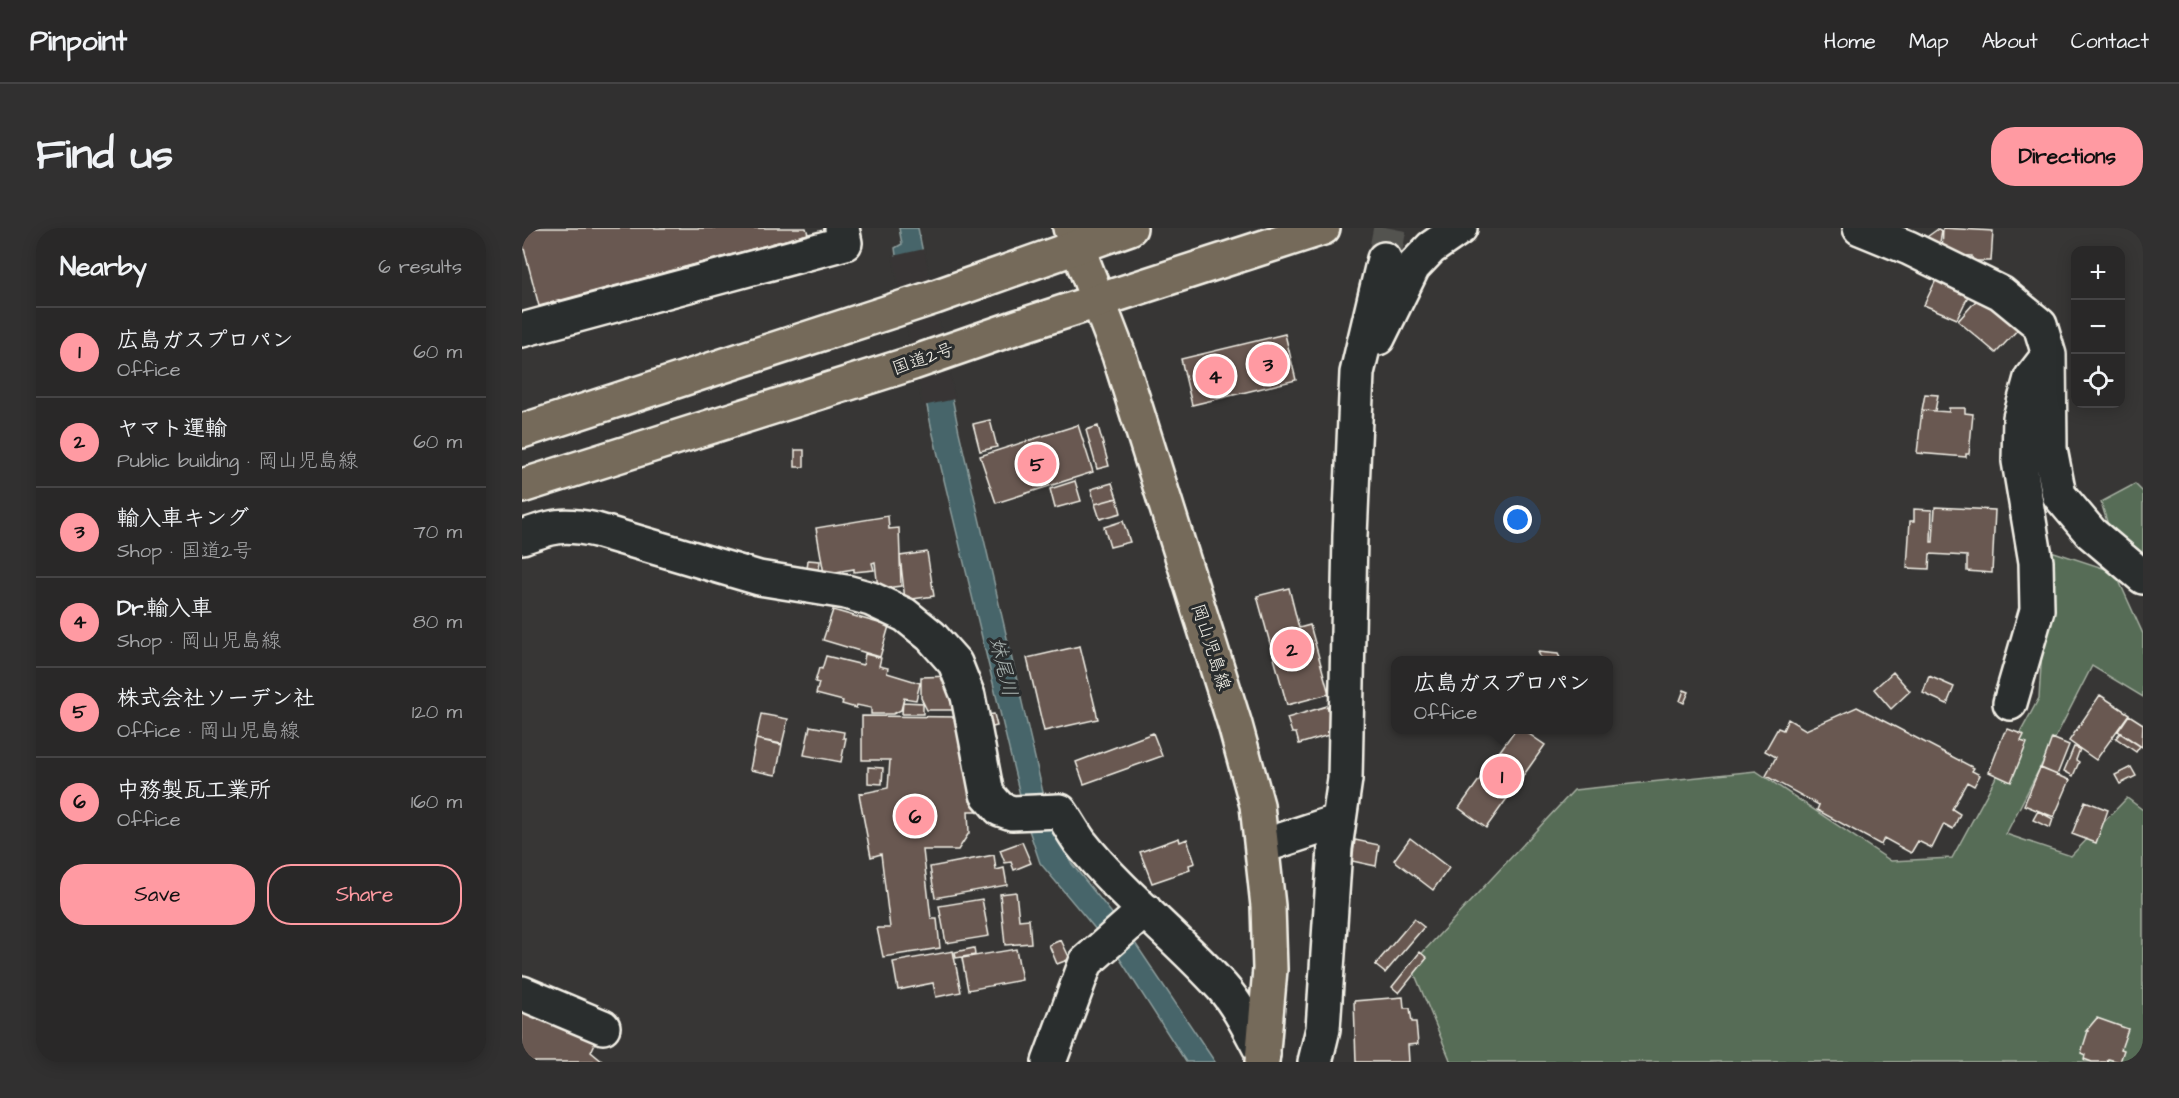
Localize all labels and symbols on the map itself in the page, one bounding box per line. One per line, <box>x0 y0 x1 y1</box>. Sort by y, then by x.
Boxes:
street label: 国道2号 <box>889 337 957 381</box>
pin: 3 <box>1248 342 1288 386</box>
pin: 4 <box>1196 354 1234 398</box>
pin: 5 <box>1018 442 1056 486</box>
your location <box>1503 505 1532 534</box>
street label: 岡山児島線 <box>1185 600 1237 694</box>
pin: 2 <box>1272 626 1312 672</box>
water label: 妹尾川 <box>982 635 1024 699</box>
pin: 1 <box>1482 754 1522 798</box>
pin: 6 <box>896 794 934 838</box>

